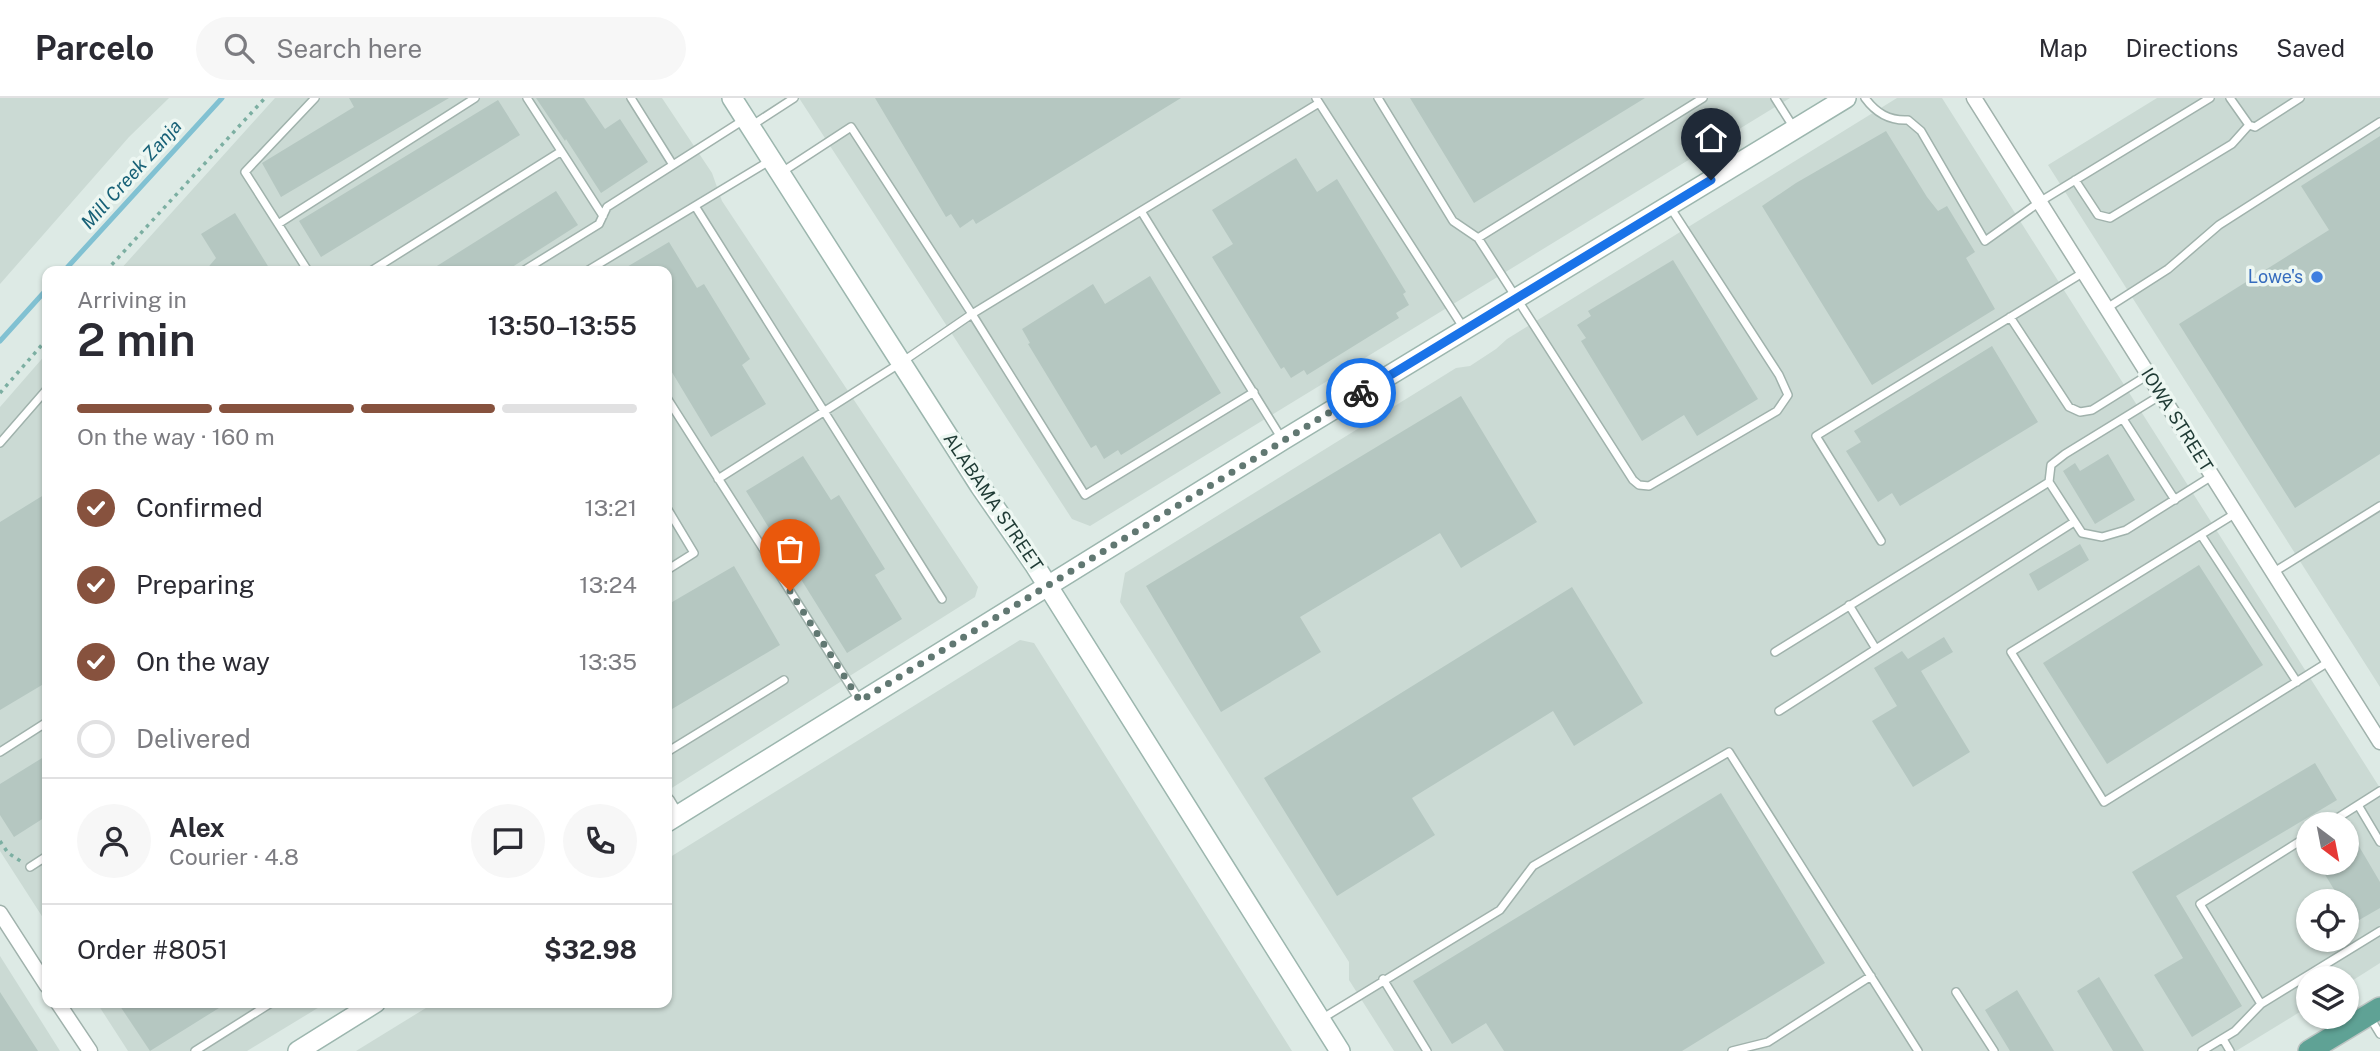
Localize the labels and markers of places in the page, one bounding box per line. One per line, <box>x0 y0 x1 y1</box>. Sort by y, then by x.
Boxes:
pin <box>1681 108 1741 180</box>
place label: Lowe's <box>2248 266 2303 287</box>
marker: Lowe's <box>2309 269 2325 285</box>
pin <box>760 519 820 591</box>

